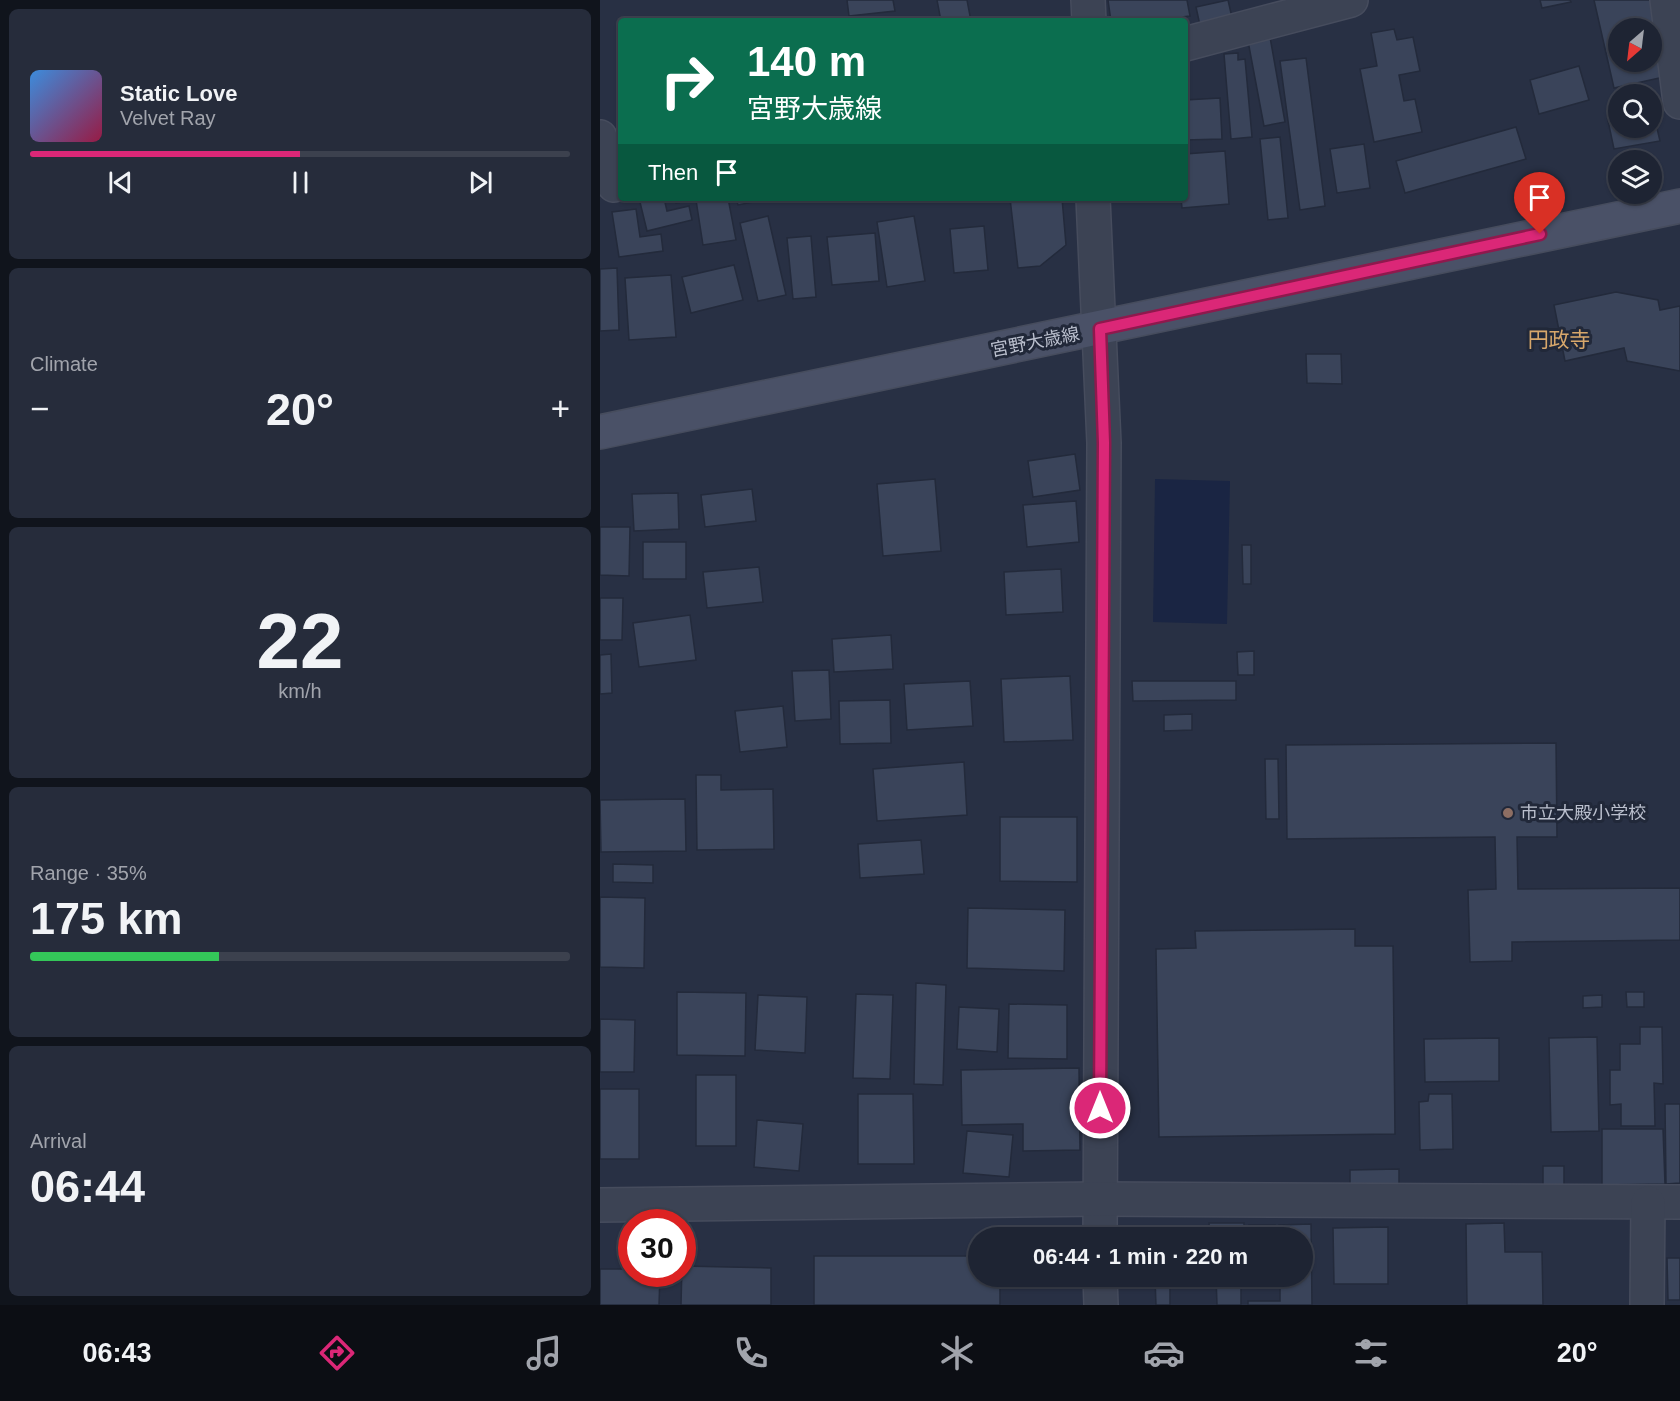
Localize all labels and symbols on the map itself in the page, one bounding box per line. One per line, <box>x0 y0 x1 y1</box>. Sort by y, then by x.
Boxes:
north arrow <box>1608 18 1662 72</box>
pin <box>1514 172 1565 234</box>
street label: 宮野大歳線 <box>989 324 1081 360</box>
district label: 円政寺 <box>1528 328 1591 351</box>
place label: 市立大殿小学校 <box>1520 803 1646 823</box>
marker: 市立大殿小学校 <box>1501 806 1515 820</box>
position arrow <box>1068 1076 1132 1140</box>
speed limit sign: 30 <box>618 1209 696 1287</box>

